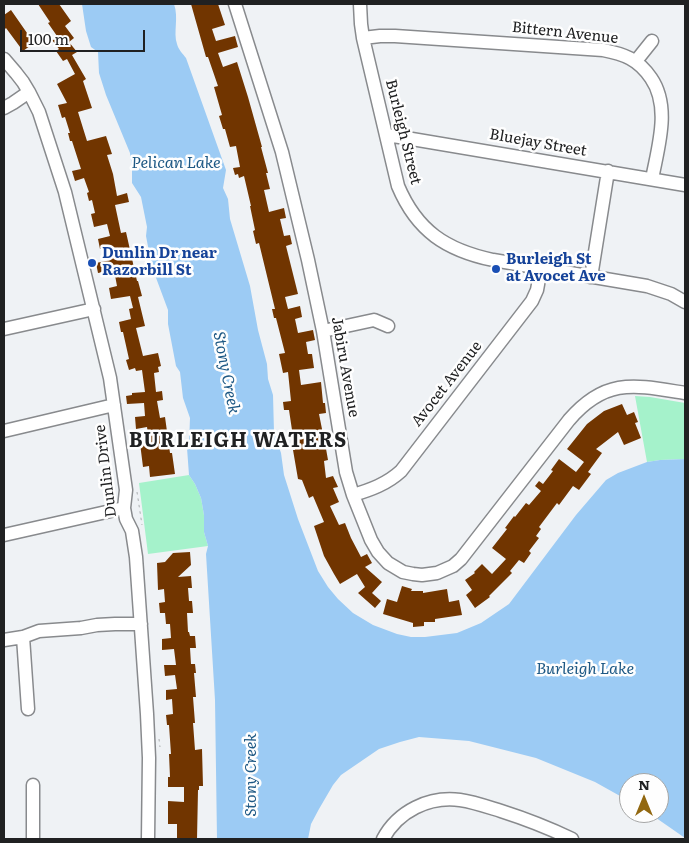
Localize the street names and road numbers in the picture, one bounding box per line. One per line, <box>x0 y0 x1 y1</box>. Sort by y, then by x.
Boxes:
street label: Bittern Avenue <box>511 18 619 48</box>
street label: Burleigh Street <box>381 77 425 187</box>
street label: Bluejay Street <box>488 126 588 160</box>
street label: Jabiru Avenue <box>327 315 363 419</box>
street label: Avocet Avenue <box>408 338 486 430</box>
street label: Dunlin Drive <box>91 424 121 518</box>

